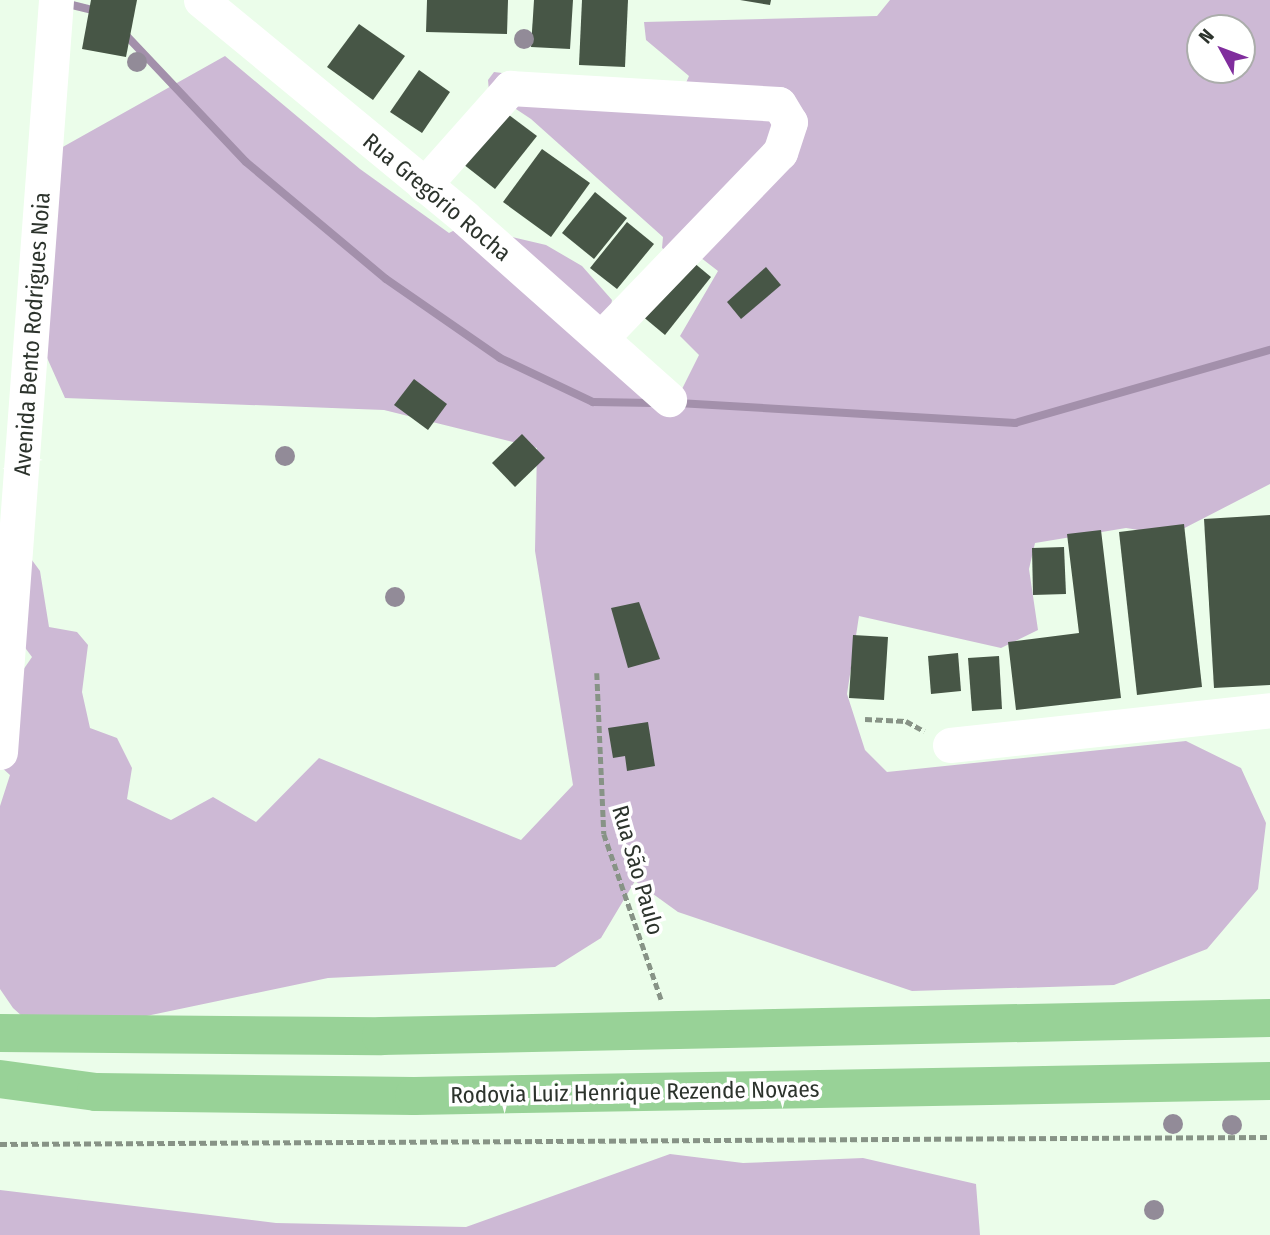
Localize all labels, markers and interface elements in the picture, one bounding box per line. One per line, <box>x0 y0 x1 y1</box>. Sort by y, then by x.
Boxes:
north arrow <box>1186 14 1256 84</box>
text: N <box>1194 24 1219 48</box>
street label: Rua Gregório Rocha <box>357 127 517 267</box>
street label: Avenida Bento Rodrigues Noia <box>8 191 56 477</box>
street label: Rua São Paulo <box>606 802 670 938</box>
street label: Rodovia Luiz Henrique Rezende Novaes <box>450 1075 820 1109</box>

